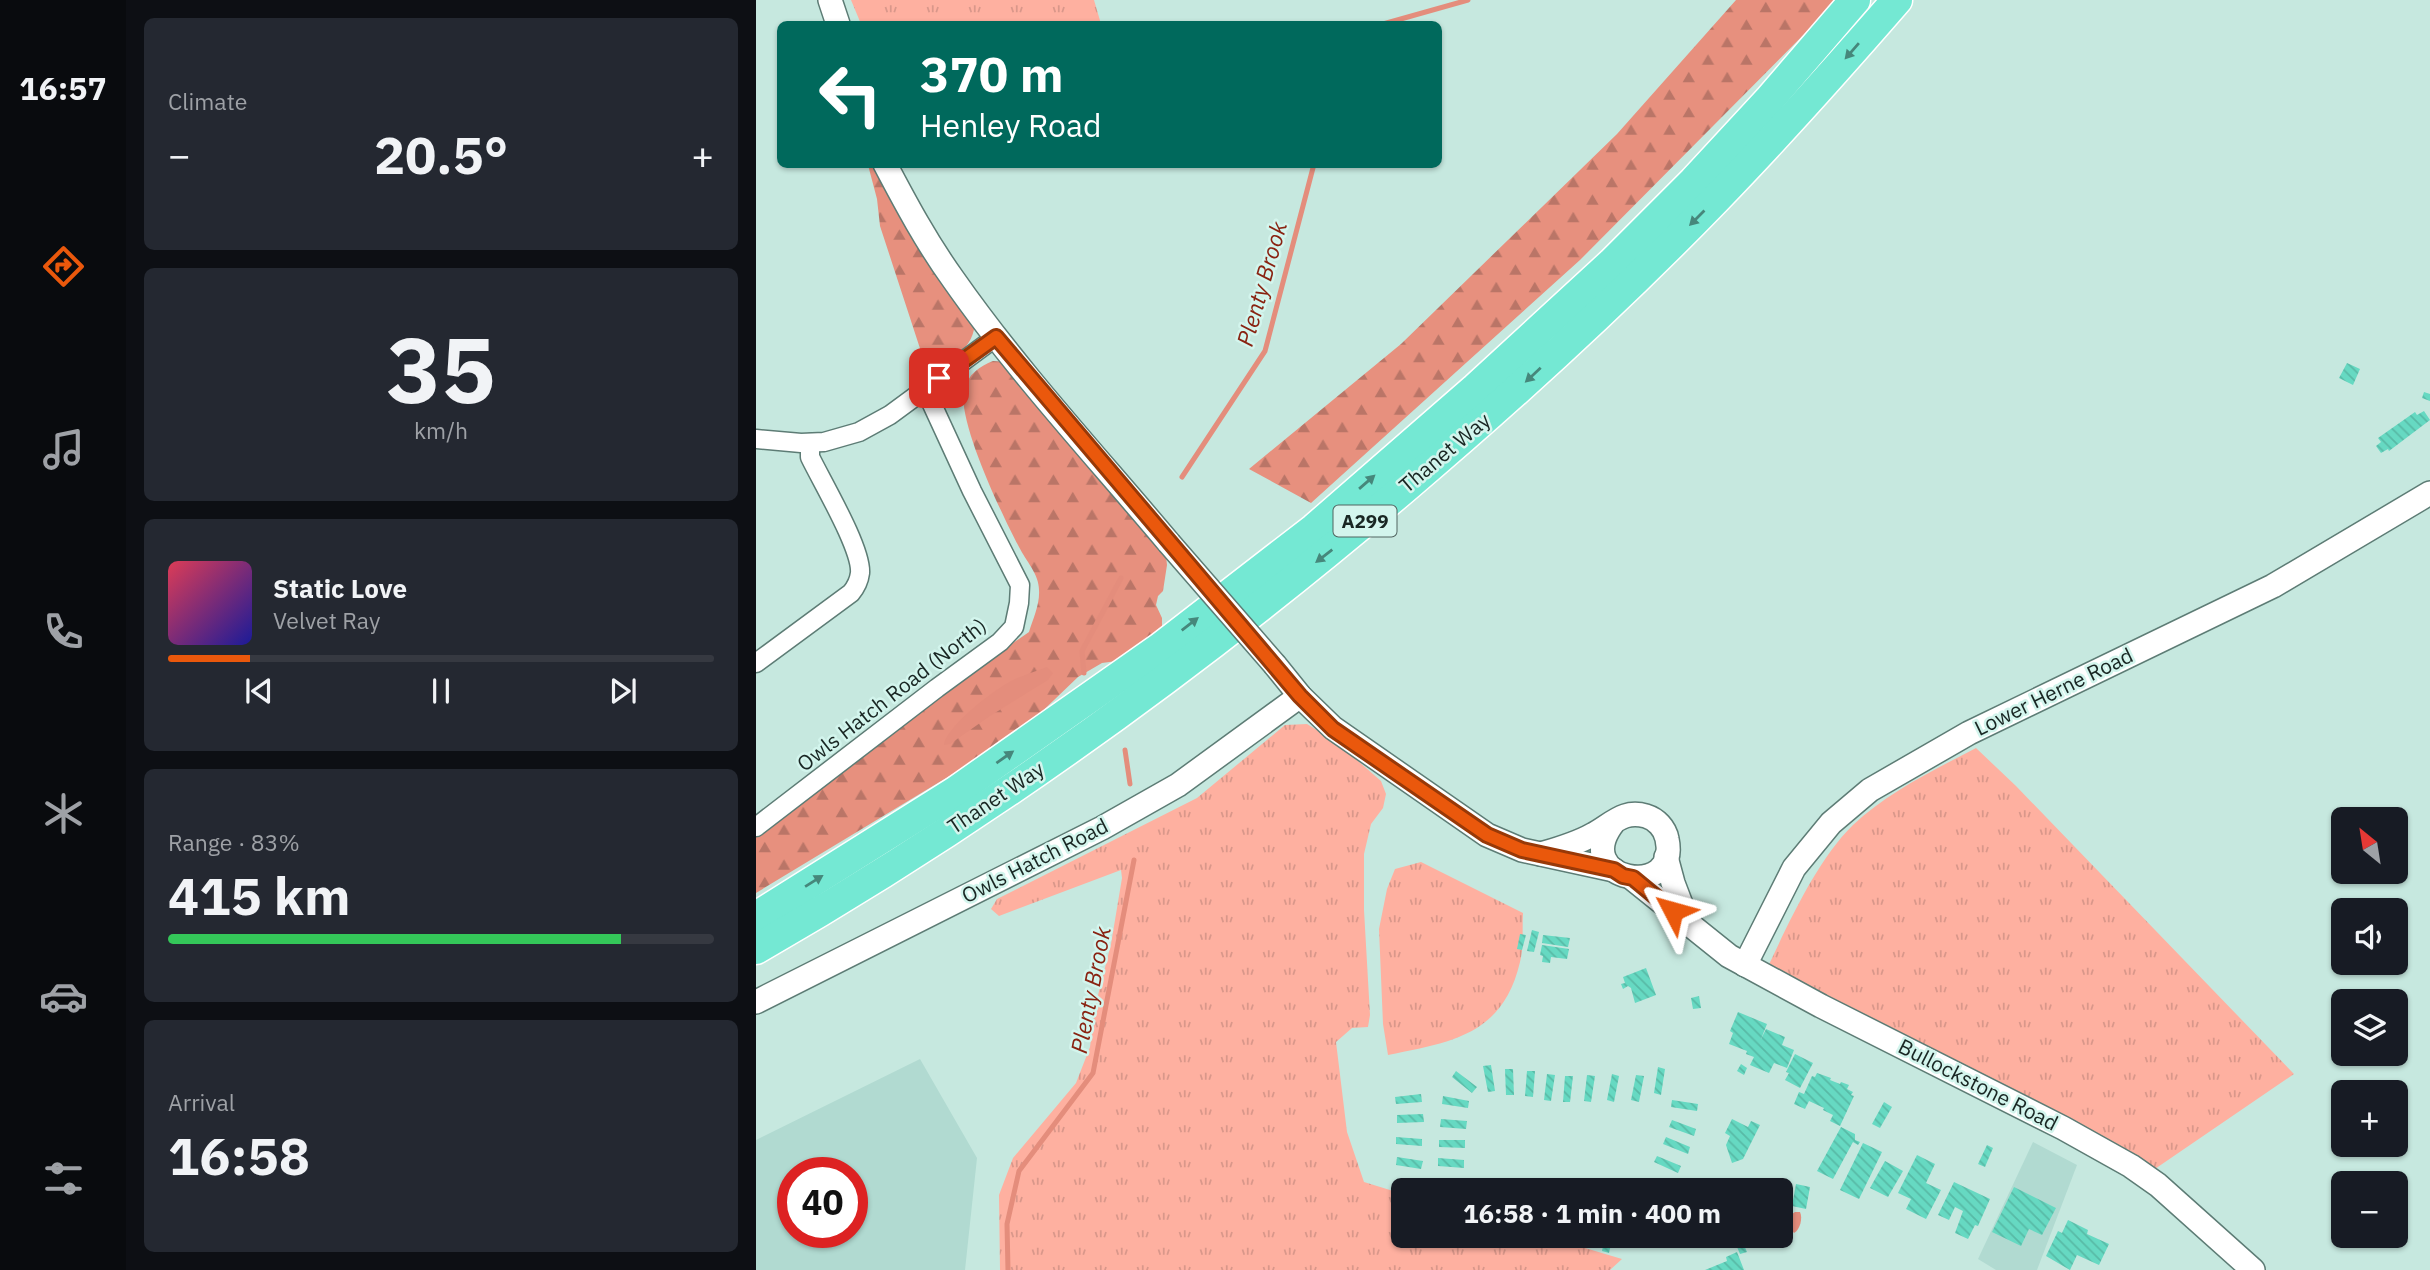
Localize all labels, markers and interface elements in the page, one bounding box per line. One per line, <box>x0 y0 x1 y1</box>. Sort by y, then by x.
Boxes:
text: 370 m <box>920 42 1064 105</box>
one-way arrow <box>1844 42 1860 60</box>
icon: left <box>805 49 896 140</box>
text: 16:57 <box>19 67 107 109</box>
text: Climate <box>168 86 247 116</box>
text: Henley Road <box>920 104 1102 146</box>
text: 20.5° <box>374 121 508 188</box>
text: − <box>168 130 191 179</box>
text: + <box>691 130 714 179</box>
one-way arrow <box>1689 209 1706 226</box>
water label: Plenty Brook <box>1229 217 1293 349</box>
icon: directions <box>39 242 88 291</box>
text: 35 <box>386 310 496 428</box>
pin <box>909 348 969 408</box>
icon: arrive <box>920 359 958 397</box>
one-way arrow <box>1524 367 1542 383</box>
street label: Thanet Way <box>1393 405 1496 499</box>
text: km/h <box>414 415 468 445</box>
icon: music <box>39 425 88 474</box>
one-way arrow <box>1359 475 1376 490</box>
road number: A299 <box>1334 506 1396 536</box>
one-way arrow <box>1315 548 1333 563</box>
text: Static Love <box>273 571 407 605</box>
text: Velvet Ray <box>273 605 380 635</box>
icon: phone <box>39 607 88 656</box>
street label: Owls Hatch Road (North) <box>791 611 992 777</box>
one-way arrow <box>1180 617 1198 632</box>
street label: Lower Herne Road <box>1970 641 2137 742</box>
icon: previous <box>240 672 278 710</box>
icon: pause <box>422 672 460 710</box>
icon: next <box>604 672 642 710</box>
one-way arrow <box>996 750 1014 764</box>
street label: Thanet Way <box>942 754 1050 840</box>
icon: climate <box>39 789 88 838</box>
north arrow <box>2331 807 2408 884</box>
map controls <box>2331 807 2408 1248</box>
street label: Owls Hatch Road <box>956 811 1113 909</box>
text: Range · 83% <box>168 827 300 857</box>
text: 415 km <box>168 862 350 929</box>
position arrow <box>1636 874 1710 948</box>
one-way arrow <box>805 875 824 888</box>
button: sound <box>2331 898 2408 975</box>
water label: Plenty Brook <box>1063 923 1117 1056</box>
icon: car <box>39 972 88 1021</box>
button: layers <box>2331 989 2408 1066</box>
street label: Bullockstone Road <box>1894 1032 2063 1137</box>
button: + <box>2331 1080 2408 1157</box>
text: Arrival <box>168 1087 235 1117</box>
text: 16:58 <box>168 1122 310 1189</box>
icon: filters <box>39 1154 88 1203</box>
speed limit sign: 40 <box>777 1157 868 1248</box>
button: − <box>2331 1171 2408 1248</box>
text: 16:58 · 1 min · 400 m <box>1463 1196 1721 1230</box>

